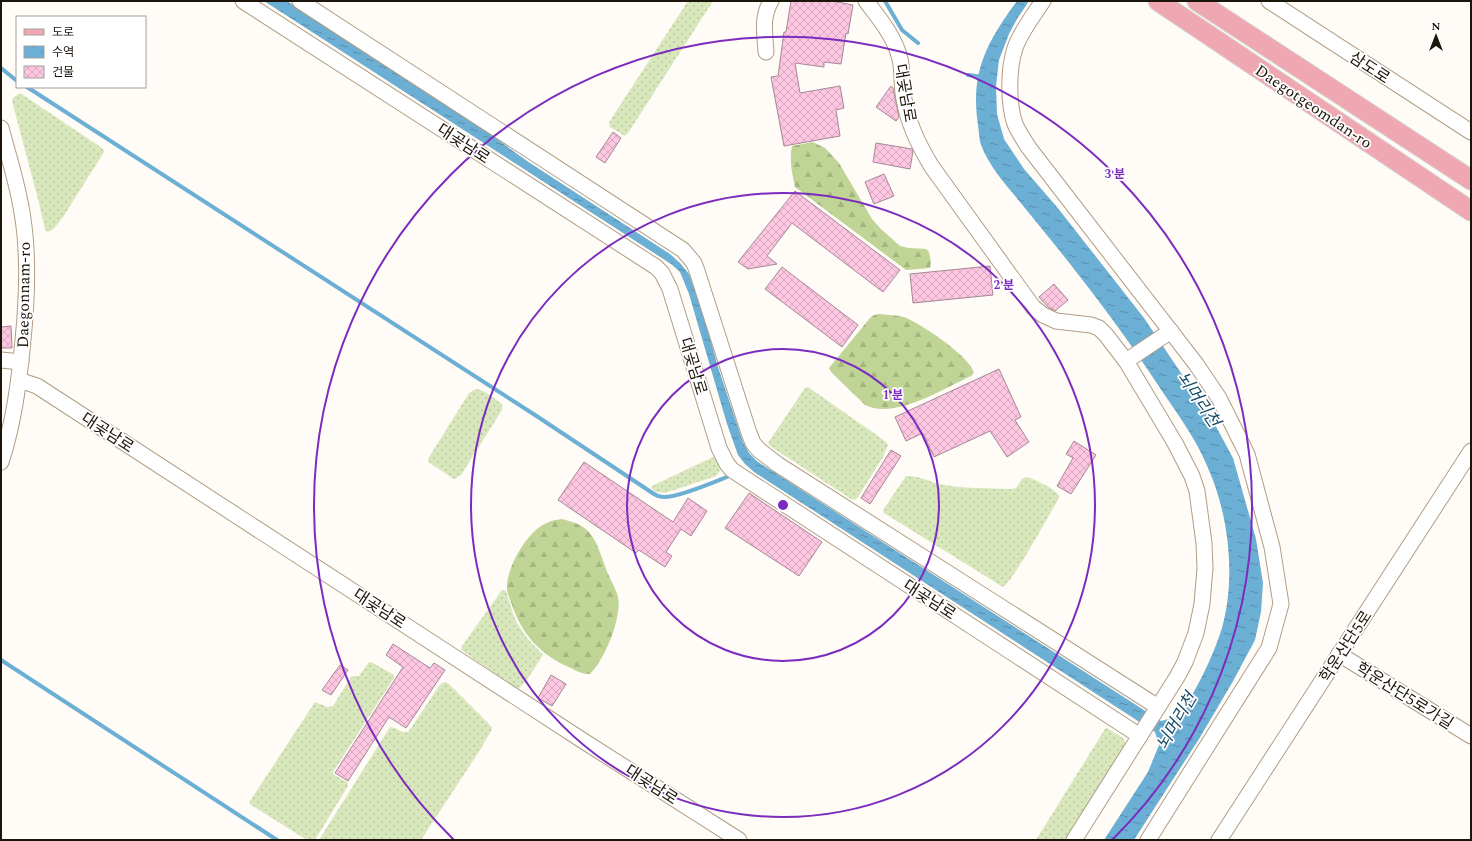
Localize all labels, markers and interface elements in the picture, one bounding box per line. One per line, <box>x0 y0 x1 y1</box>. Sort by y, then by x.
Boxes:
legend <box>16 16 146 88</box>
north arrow <box>1416 16 1456 56</box>
text: N <box>1432 18 1441 35</box>
text: 도로 <box>52 23 74 42</box>
text: 수역 <box>52 43 74 62</box>
street label: 삼도로 <box>1344 46 1395 90</box>
street label: Daegotgeomdan-ro <box>1250 59 1377 155</box>
street label: 대곶남로 <box>888 62 922 125</box>
text: 건물 <box>52 63 74 82</box>
street label: 대곶남로 <box>432 118 495 170</box>
text: 3 분 <box>1105 165 1125 184</box>
street label: Daegonnam-ro <box>11 242 37 348</box>
text: 2 분 <box>994 276 1014 295</box>
street label: 대곶남로 <box>673 335 713 398</box>
water label: 뇌머리천 <box>1170 366 1228 435</box>
text: 1 분 <box>883 386 903 405</box>
street label: 대곶남로 <box>76 407 139 459</box>
centre of rings <box>776 498 790 512</box>
street label: 대곶남로 <box>898 574 961 626</box>
street label: 대곶남로 <box>348 583 411 635</box>
street label: 학운산단5로 <box>1314 606 1378 687</box>
street label: 학운산단5로가길 <box>1351 656 1458 735</box>
water label: 뇌머리천 <box>1150 686 1205 755</box>
street label: 대곶남로 <box>620 759 683 811</box>

